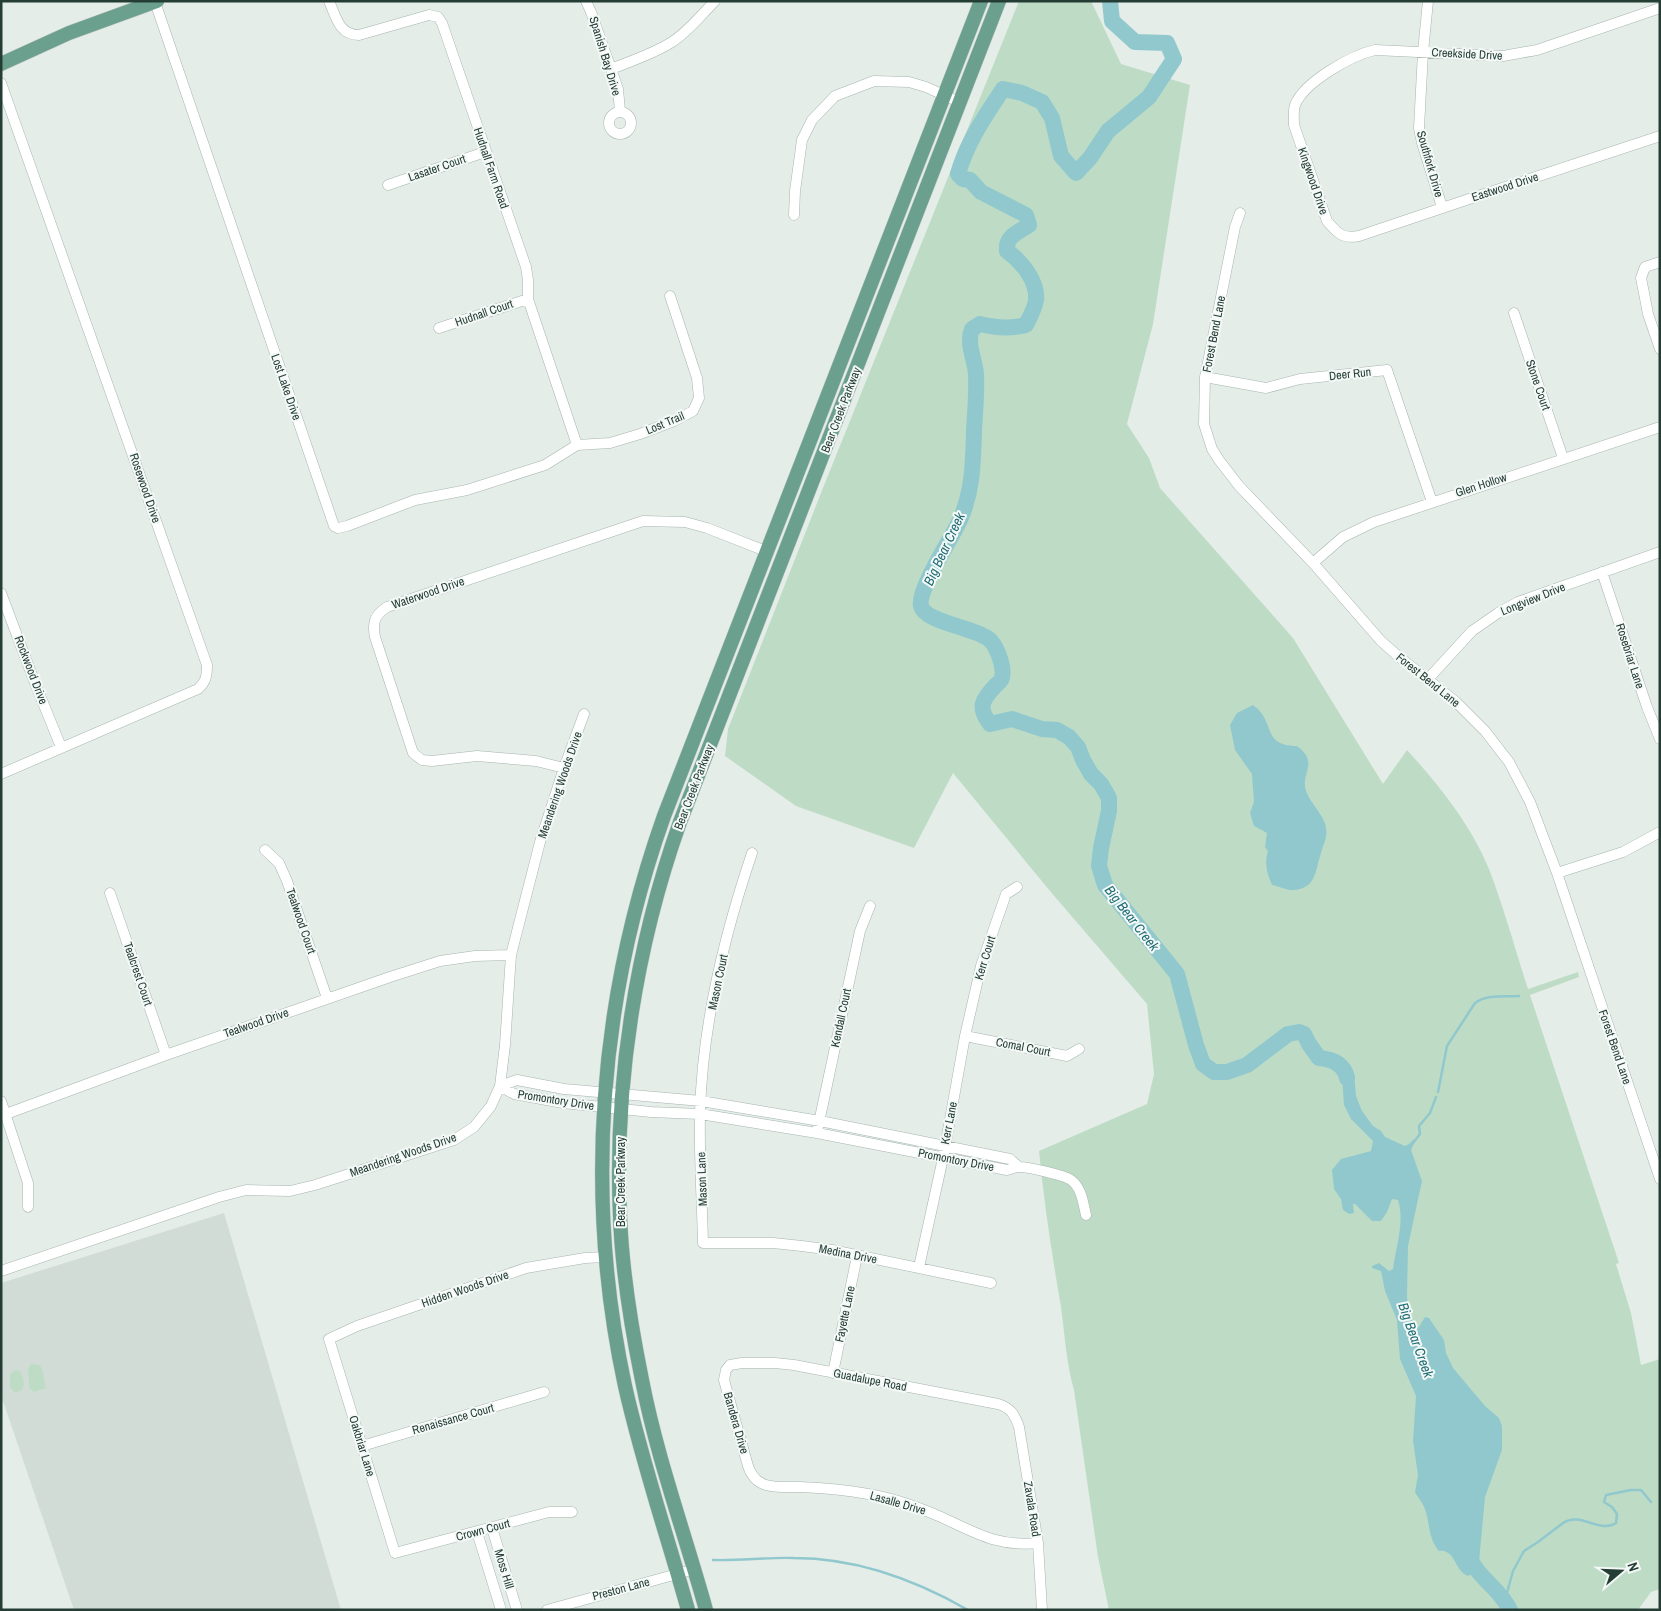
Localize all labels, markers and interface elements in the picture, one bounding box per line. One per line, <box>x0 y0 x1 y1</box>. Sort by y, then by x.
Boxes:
street label: Spanish Bay Drive <box>585 14 625 98</box>
street label: Creekside Drive <box>1431 44 1503 64</box>
street label: Hudnall Farm Road <box>470 125 512 211</box>
street label: Southfork Drive <box>1413 129 1447 199</box>
street label: Kingwood Drive <box>1294 145 1332 217</box>
street label: Lasater Court <box>406 151 468 185</box>
street label: Eastwood Drive <box>1469 169 1541 205</box>
street label: Forest Bend Lane <box>1199 294 1229 374</box>
street label: Hudnall Court <box>453 296 515 330</box>
street label: Lost Lake Drive <box>267 352 305 422</box>
street label: Stone Court <box>1522 358 1554 413</box>
street label: Deer Run <box>1328 364 1372 384</box>
street label: Bear Creek Parkway <box>817 365 865 455</box>
street label: Lost Trail <box>643 408 687 438</box>
street label: Rosewood Drive <box>126 451 164 525</box>
street label: Glen Hollow <box>1453 469 1510 501</box>
water label: Big Bear Creek <box>919 508 969 588</box>
street label: Waterwood Drive <box>390 573 466 613</box>
street label: Longview Drive <box>1498 579 1568 619</box>
street label: Rosebriar Lane <box>1612 621 1648 691</box>
street label: Rockwood Drive <box>11 633 51 707</box>
street label: Forest Bend Lane <box>1393 649 1463 711</box>
street label: Meandering Woods Drive <box>534 729 586 841</box>
street label: Bear Creek Parkway <box>670 742 718 832</box>
water label: Big Bear Creek <box>1101 882 1164 955</box>
street label: Tealwood Court <box>282 886 320 956</box>
street label: Kerr Court <box>971 934 999 982</box>
street label: Tealcrest Court <box>120 940 156 1008</box>
street label: Mason Court <box>704 953 732 1011</box>
street label: Kendall Court <box>827 987 855 1049</box>
street label: Tealwood Drive <box>221 1004 291 1042</box>
street label: Forest Bend Lane <box>1595 1008 1635 1086</box>
street label: Comal Court <box>994 1034 1052 1060</box>
street label: Promontory Drive <box>517 1086 595 1114</box>
street label: Kerr Lane <box>937 1100 961 1146</box>
street label: Meandering Woods Drive <box>347 1129 459 1181</box>
street label: Bear Creek Parkway <box>613 1137 629 1227</box>
street label: Promontory Drive <box>917 1145 995 1175</box>
street label: Mason Lane <box>693 1152 711 1206</box>
street label: Medina Drive <box>817 1241 879 1267</box>
street label: Hidden Woods Drive <box>419 1267 511 1311</box>
street label: Fayette Lane <box>831 1284 859 1344</box>
water label: Big Bear Creek <box>1394 1300 1438 1381</box>
street label: Guadalupe Road <box>832 1365 908 1395</box>
street label: Bandera Drive <box>720 1390 752 1456</box>
street label: Renaissance Court <box>410 1400 496 1438</box>
street label: Oakbriar Lane <box>345 1414 379 1478</box>
street label: Zavala Road <box>1020 1480 1044 1538</box>
street label: Lasalle Drive <box>868 1487 928 1519</box>
street label: Crown Court <box>454 1515 512 1545</box>
north arrow <box>1596 1546 1646 1596</box>
street label: Moss Hill <box>490 1547 518 1591</box>
text: N <box>1623 1560 1643 1574</box>
street label: Preston Lane <box>591 1574 651 1604</box>

